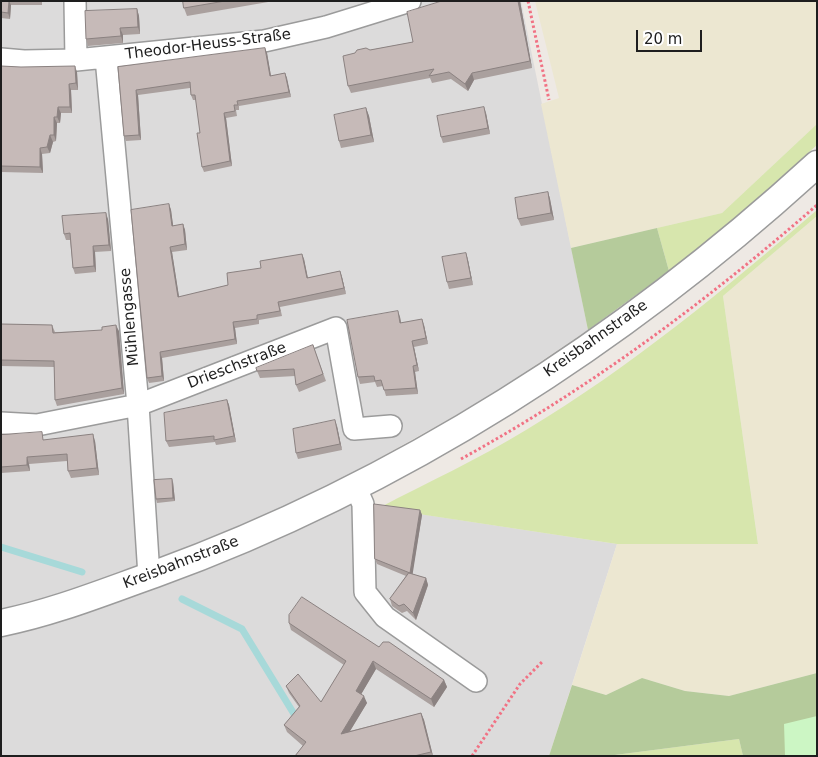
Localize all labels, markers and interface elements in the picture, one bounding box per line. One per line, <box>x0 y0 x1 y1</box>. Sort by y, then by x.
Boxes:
scale bar <box>638 20 704 52</box>
street label: Theodor-Heuss-Straße <box>124 26 292 64</box>
text: 20 m <box>644 30 682 48</box>
street label: Mühlengasse <box>117 267 143 367</box>
street label: Kreisbahnstraße <box>541 297 651 381</box>
street label: Drieschstraße <box>185 339 289 393</box>
street label: Kreisbahnstraße <box>121 533 241 593</box>

